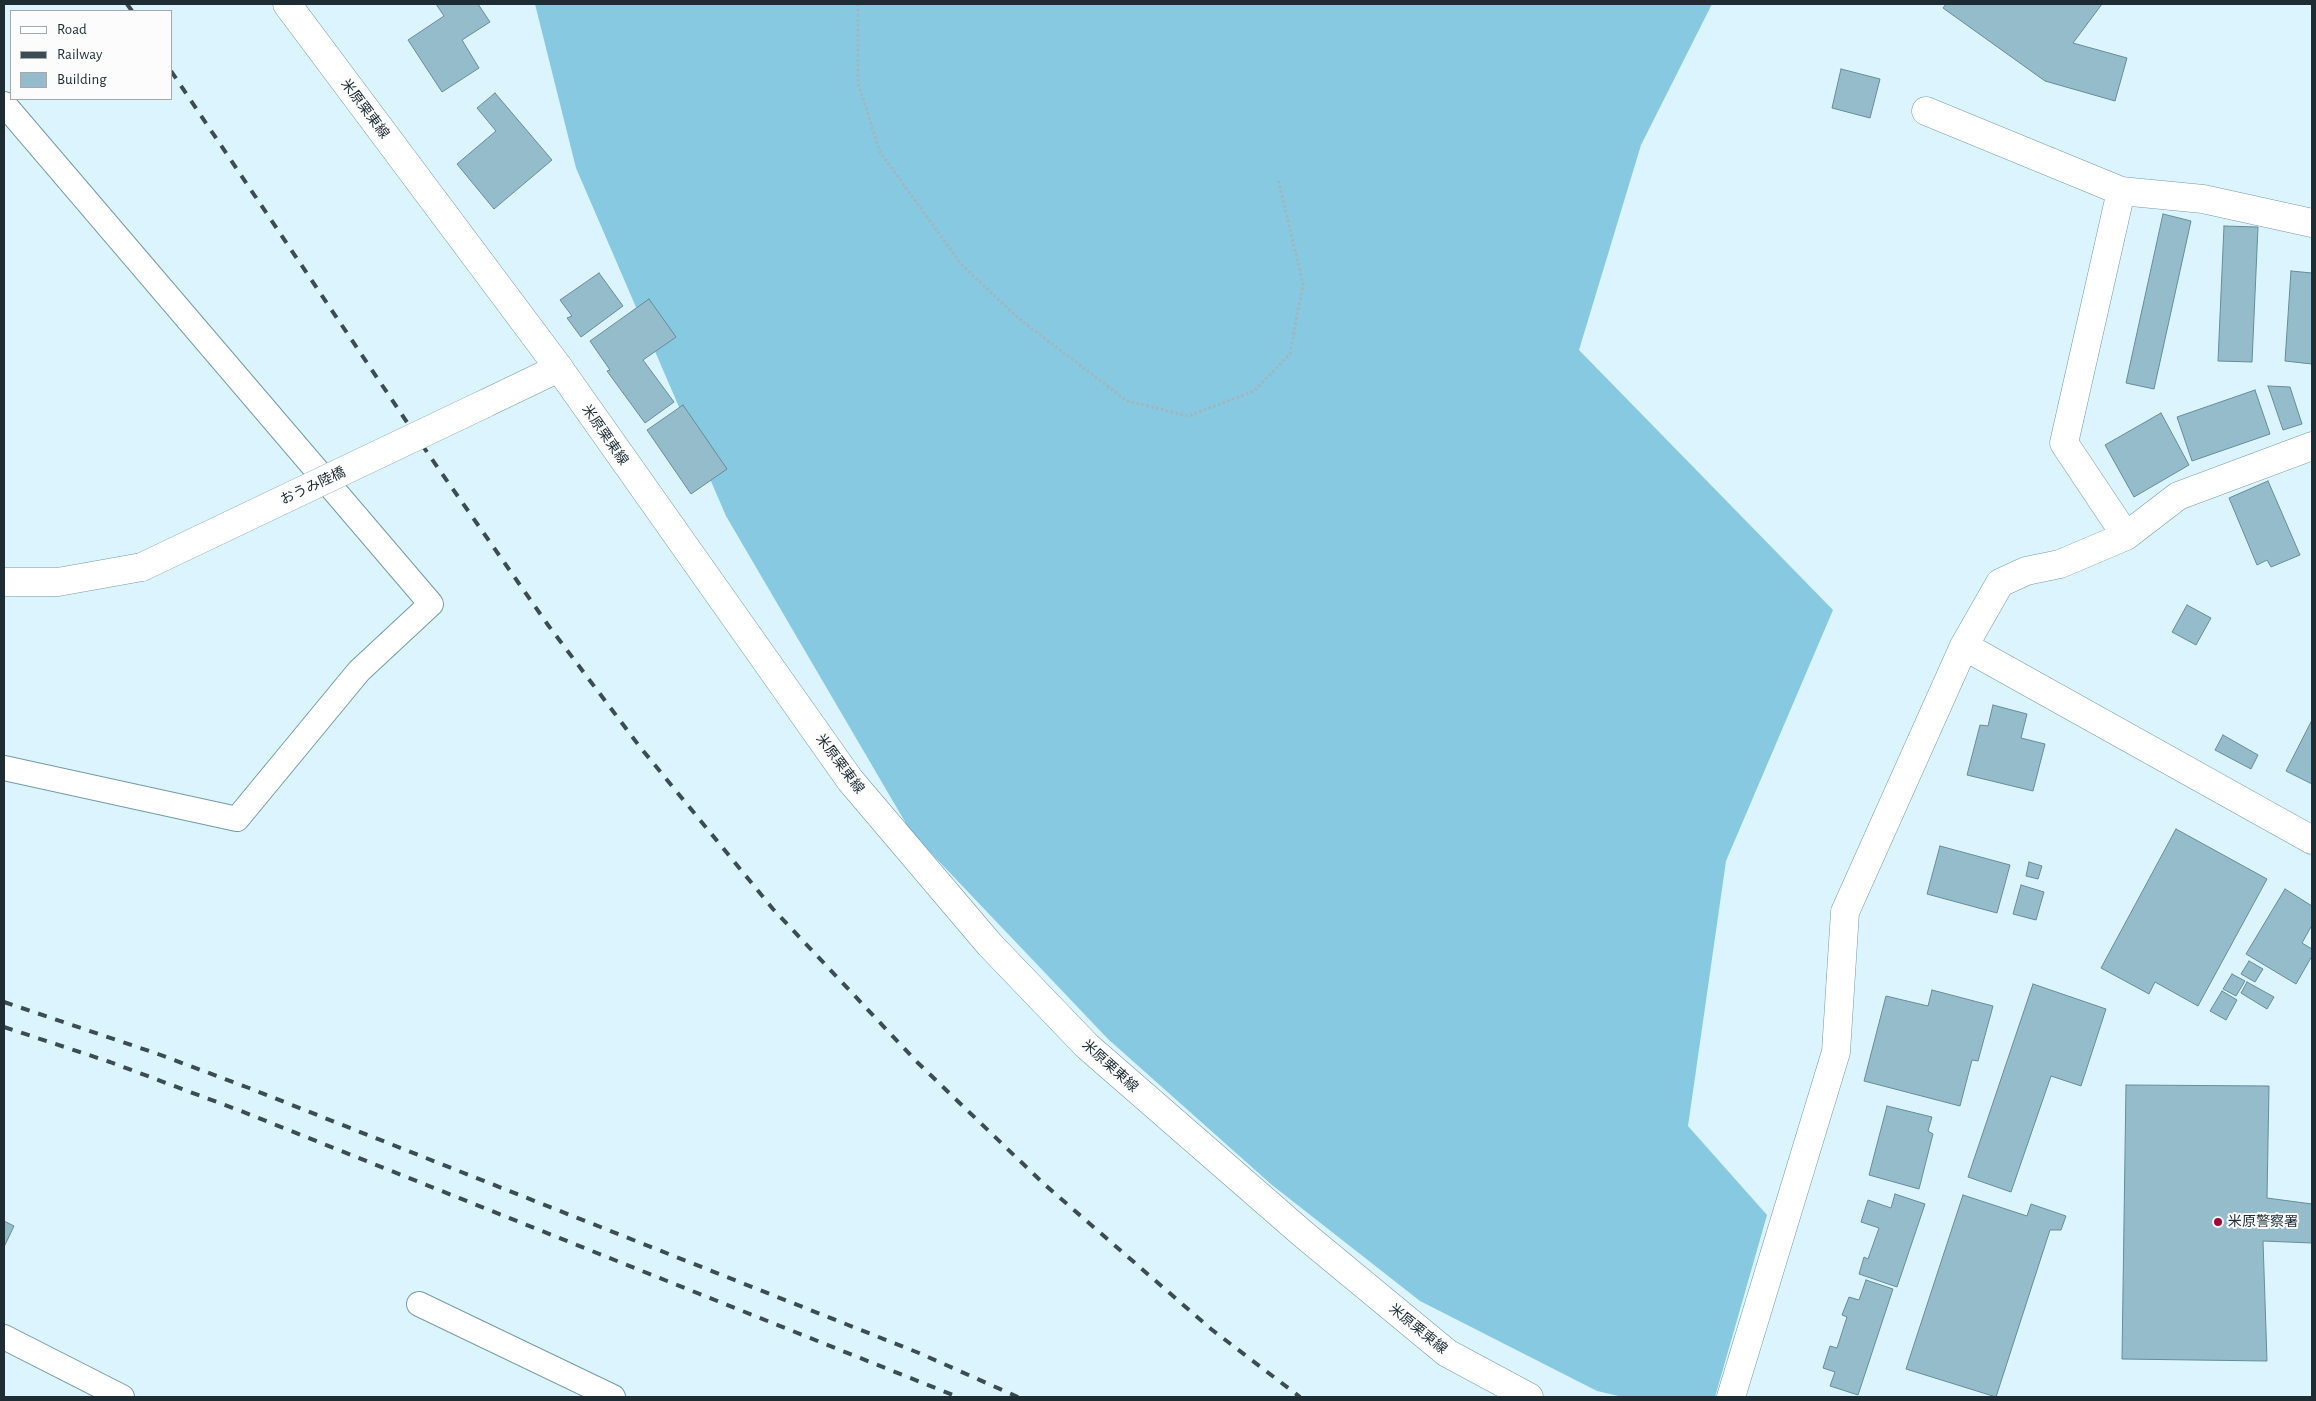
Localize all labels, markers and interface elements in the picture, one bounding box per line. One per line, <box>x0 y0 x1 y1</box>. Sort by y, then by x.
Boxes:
legend <box>10 10 172 100</box>
text: Road <box>57 22 87 37</box>
text: Railway <box>57 47 102 62</box>
text: Building <box>57 72 107 87</box>
street label: 米原栗東線 <box>337 76 393 142</box>
street label: 米原栗東線 <box>578 402 632 468</box>
street label: おうみ陸橋 <box>278 464 348 508</box>
street label: 米原栗東線 <box>812 731 868 797</box>
street label: 米原栗東線 <box>1078 1036 1142 1096</box>
place label: 米原警察署 <box>2228 1214 2298 1230</box>
marker: 米原警察署 <box>2212 1216 2224 1228</box>
street label: 米原栗東線 <box>1386 1300 1450 1358</box>

